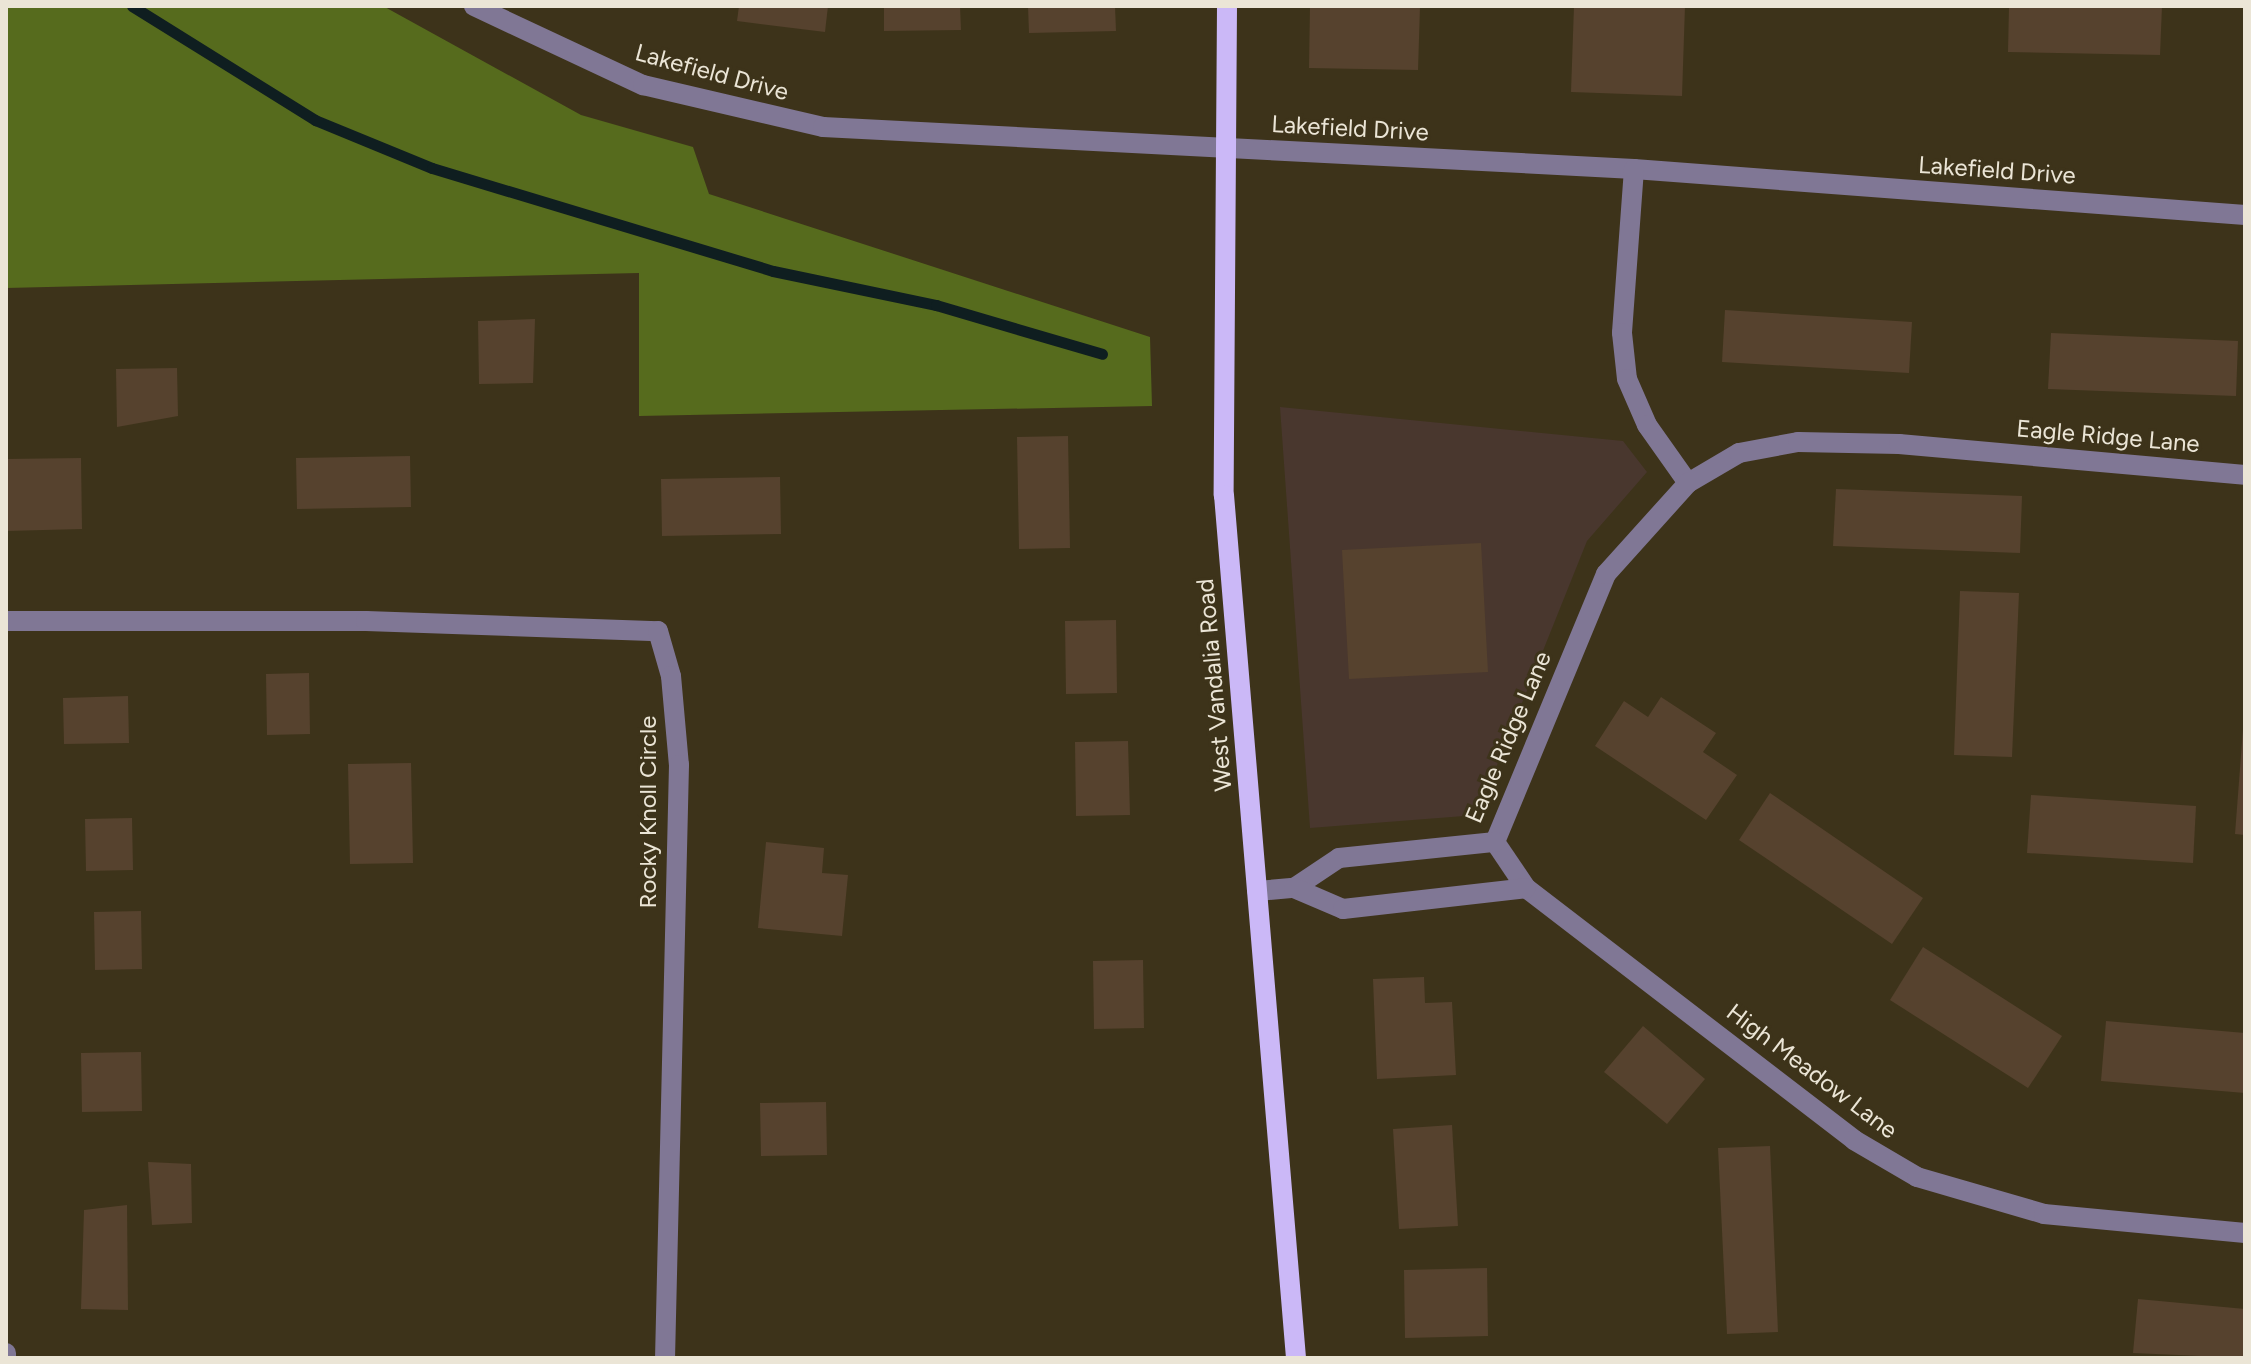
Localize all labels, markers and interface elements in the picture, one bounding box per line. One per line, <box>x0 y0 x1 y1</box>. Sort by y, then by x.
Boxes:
street label: Lakefield Drive <box>632 38 792 106</box>
street label: Lakefield Drive <box>1271 109 1429 147</box>
street label: Lakefield Drive <box>1917 150 2077 190</box>
street label: Eagle Ridge Lane <box>2015 414 2201 458</box>
street label: West Vandalia Road <box>1190 578 1238 792</box>
street label: Eagle Ridge Lane <box>1459 647 1557 827</box>
street label: Rocky Knoll Circle <box>634 716 662 908</box>
street label: High Meadow Lane <box>1721 997 1903 1145</box>

